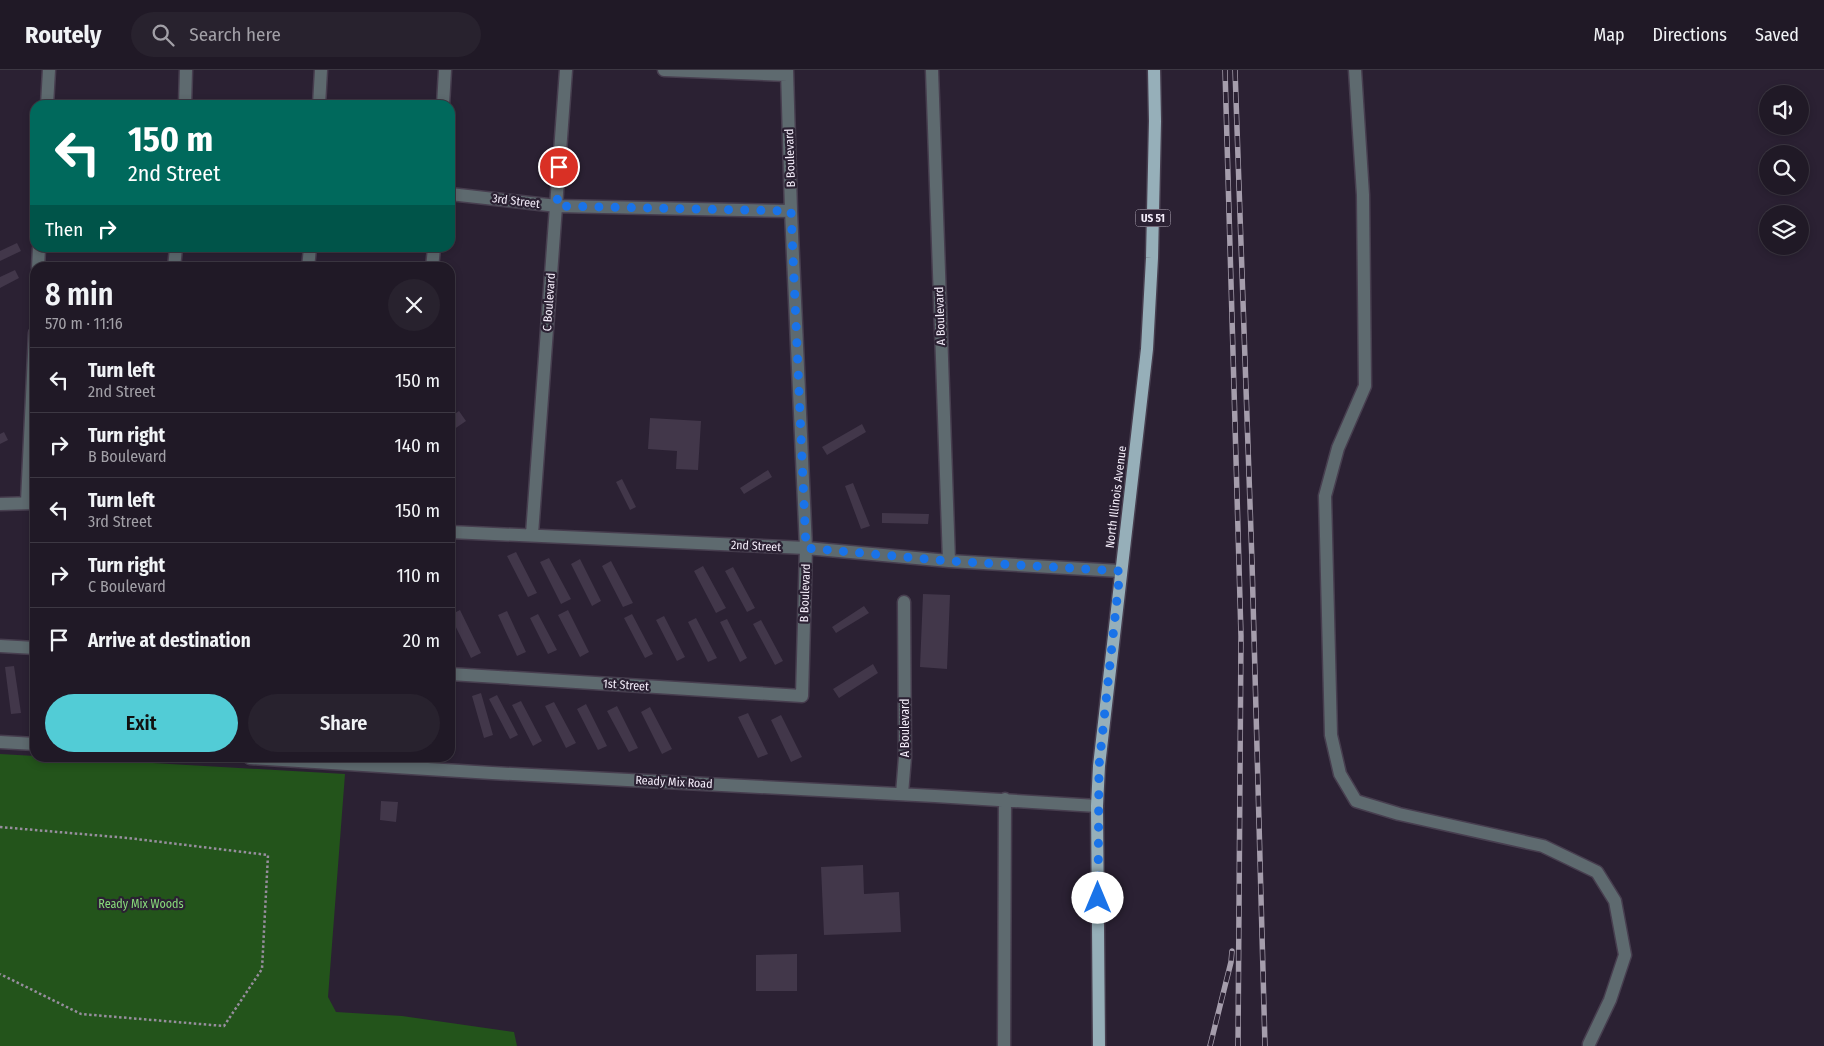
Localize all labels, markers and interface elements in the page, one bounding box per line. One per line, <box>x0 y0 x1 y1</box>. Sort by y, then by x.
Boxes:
search box <box>131 12 481 57</box>
text: Routely <box>25 21 101 49</box>
icon: search <box>149 21 177 49</box>
text: Search here <box>189 23 281 46</box>
text: Map <box>1593 24 1625 46</box>
text: Directions <box>1653 24 1727 46</box>
text: Saved <box>1755 24 1799 46</box>
map controls <box>1759 85 1809 255</box>
button: sound <box>1759 85 1809 135</box>
text: 150 m <box>128 118 213 160</box>
icon: left <box>45 120 110 185</box>
street label: B Boulevard <box>782 128 798 188</box>
button: search <box>1759 145 1809 195</box>
pin <box>538 146 580 188</box>
icon: arrive <box>545 153 573 181</box>
text: 2nd Street <box>128 160 220 187</box>
street label: 3rd Street <box>491 191 541 211</box>
button: layers <box>1759 205 1809 255</box>
road number: US 51 <box>1136 210 1170 226</box>
icon: right <box>93 215 121 243</box>
text: Then <box>45 218 83 241</box>
street label: C Boulevard <box>540 272 558 332</box>
text: 8 min <box>45 277 114 313</box>
button: close <box>388 279 440 331</box>
street label: A Boulevard <box>932 286 948 346</box>
text: 570 m · 11:16 <box>45 314 123 333</box>
text: Turn left <box>88 359 155 382</box>
icon: left <box>45 366 73 394</box>
text: 150 m <box>395 369 440 392</box>
text: 2nd Street <box>88 382 155 401</box>
text: Turn right <box>88 424 165 447</box>
icon: right <box>45 431 73 459</box>
text: 140 m <box>394 434 440 457</box>
street label: North Illinois Avenue <box>1103 445 1129 549</box>
text: B Boulevard <box>88 447 166 466</box>
text: Turn left <box>88 489 155 512</box>
icon: left <box>45 496 73 524</box>
text: 150 m <box>395 499 440 522</box>
text: 3rd Street <box>88 512 152 531</box>
street label: 2nd Street <box>730 538 782 554</box>
text: Turn right <box>88 554 165 577</box>
icon: right <box>45 561 73 589</box>
street label: B Boulevard <box>797 563 813 623</box>
text: 110 m <box>396 564 440 587</box>
text: C Boulevard <box>88 577 166 596</box>
icon: arrive <box>45 626 73 654</box>
text: Arrive at destination <box>88 629 251 652</box>
text: 20 m <box>403 629 440 652</box>
street label: 1st Street <box>603 676 650 694</box>
button: Exit <box>45 694 238 752</box>
button: Share <box>248 694 440 752</box>
street label: A Boulevard <box>898 699 912 757</box>
street label: Ready Mix Road <box>635 773 713 791</box>
position arrow <box>1071 871 1123 923</box>
park label: Ready Mix Woods <box>98 897 184 911</box>

